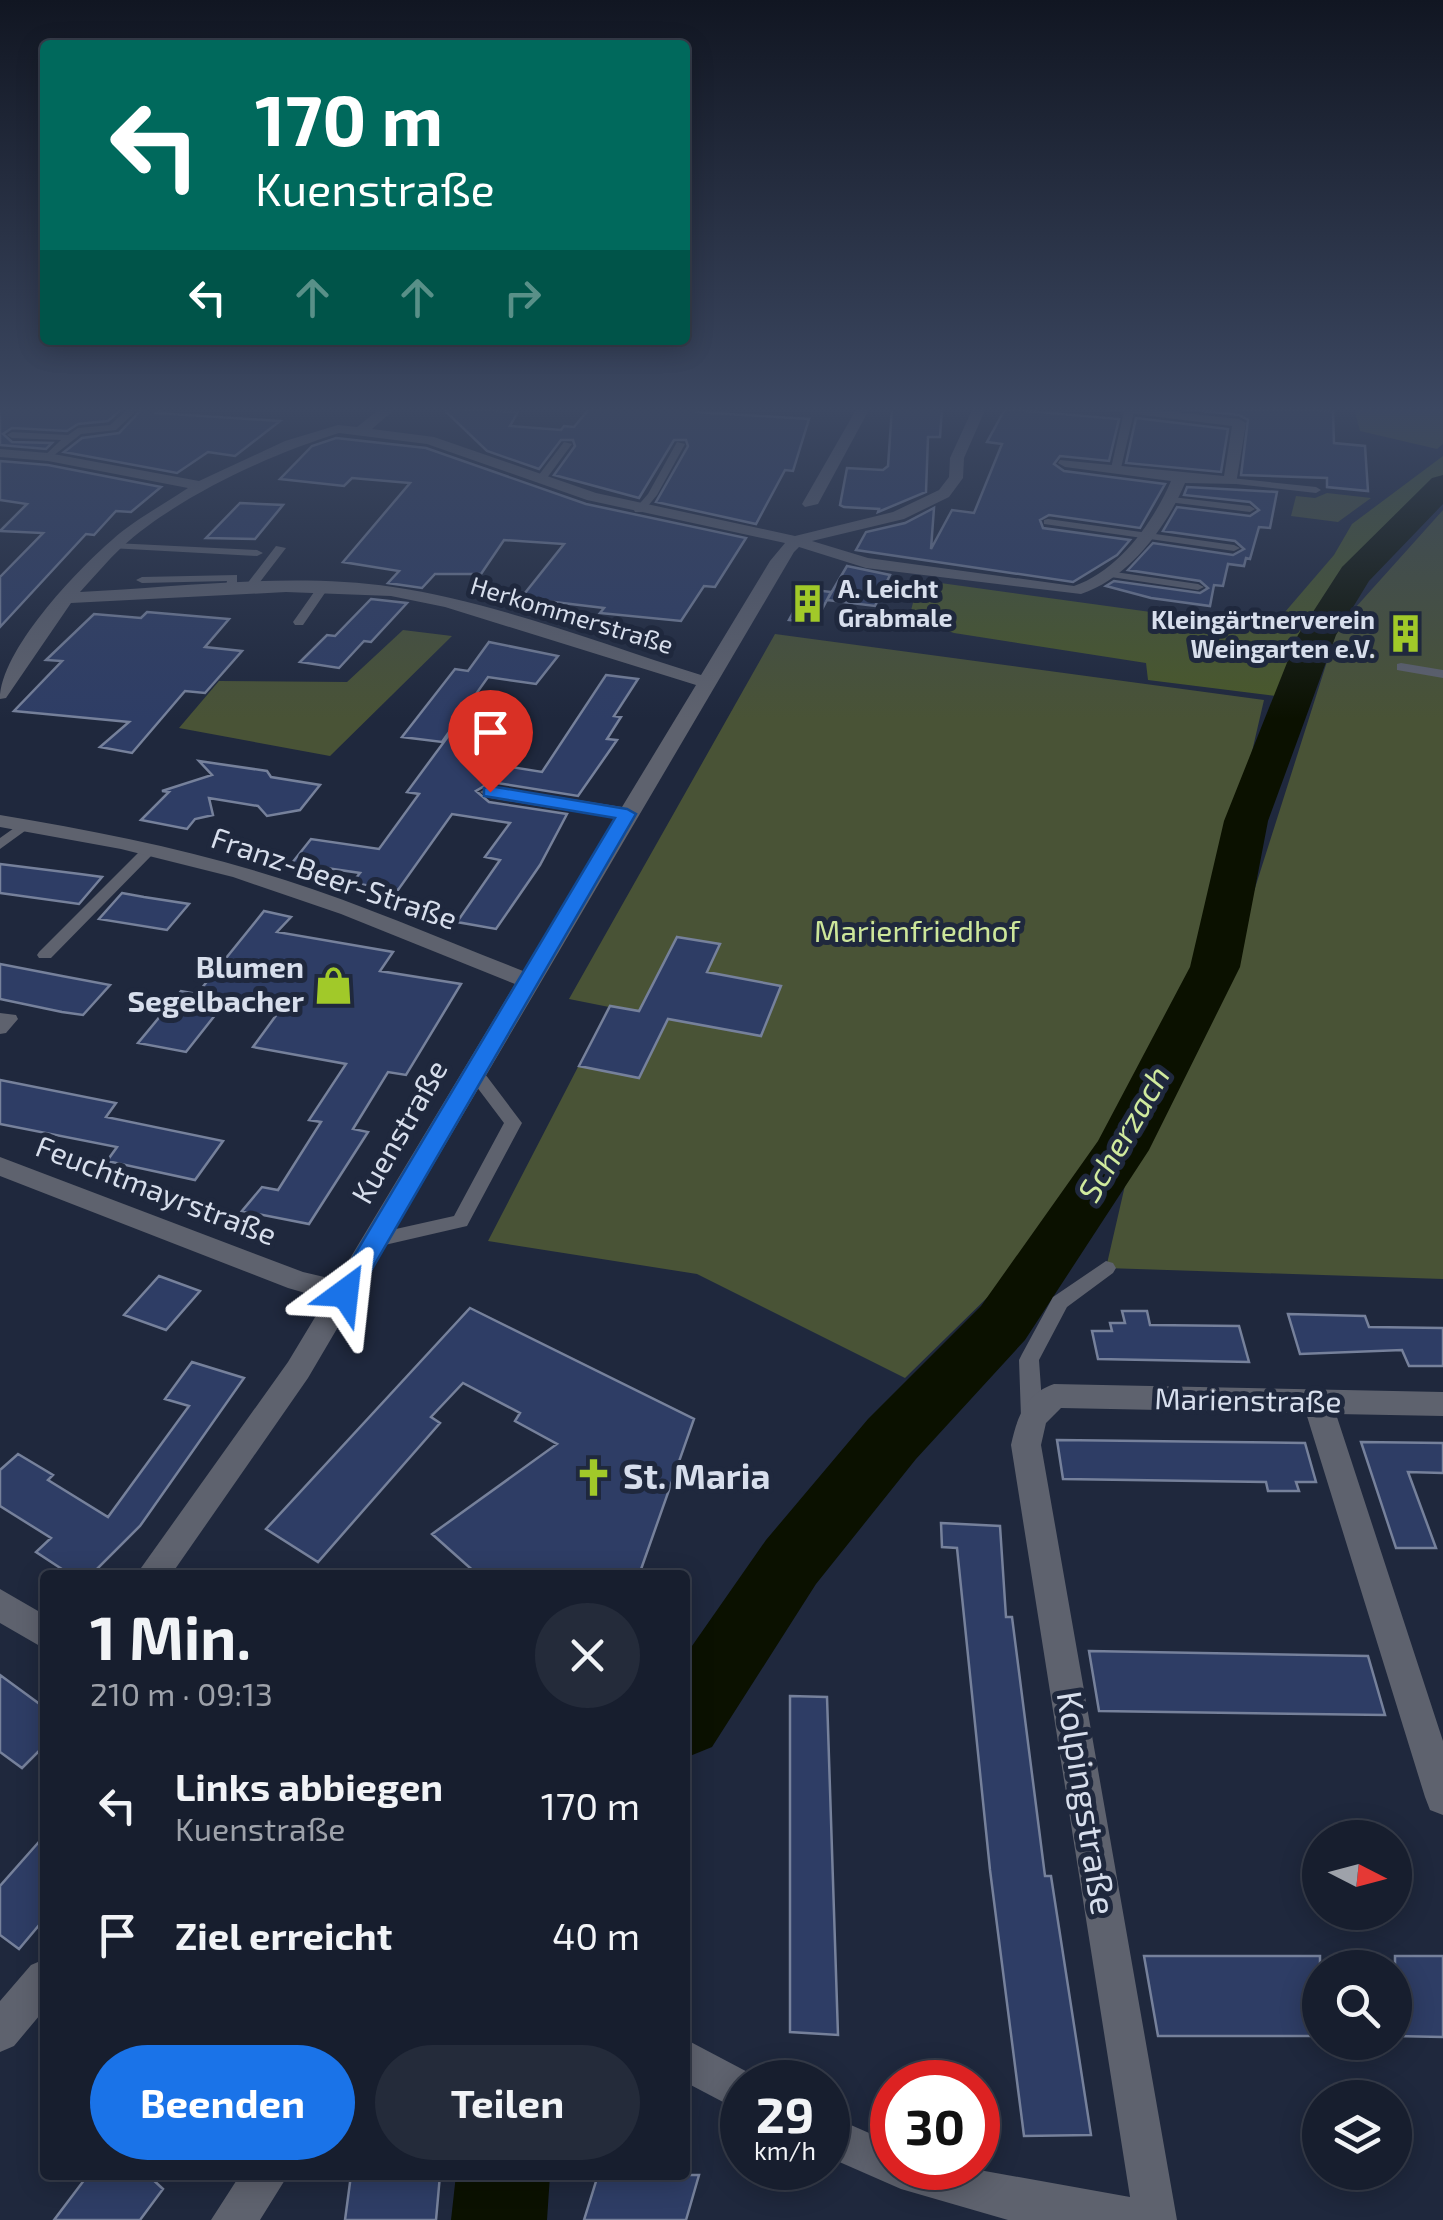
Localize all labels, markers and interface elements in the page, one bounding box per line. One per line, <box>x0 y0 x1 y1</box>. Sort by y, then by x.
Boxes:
text: 170 m <box>255 76 443 160</box>
icon: left <box>90 80 220 210</box>
text: Kuenstraße <box>255 161 495 215</box>
icon: left <box>180 270 235 325</box>
icon: ahead <box>285 270 340 325</box>
icon: ahead <box>390 270 445 325</box>
icon: right <box>495 270 550 325</box>
street label: Herkommerstraße <box>467 569 677 659</box>
place label: A. Leicht Grabmale <box>838 573 952 632</box>
building icon: A. Leicht Grabmale <box>787 582 829 624</box>
place label: Kleingärtnerverein Weingarten e.V. <box>1151 604 1375 663</box>
building icon: Kleingärtnerverein Weingarten e.V. <box>1384 613 1426 655</box>
pin <box>448 690 533 793</box>
icon: arrive <box>463 705 518 760</box>
street label: Franz-Beer-Straße <box>207 818 462 936</box>
park label: Marienfriedhof <box>814 912 1020 948</box>
place label: Blumen Segelbacher <box>128 948 304 1018</box>
shop icon: Blumen Segelbacher <box>313 964 355 1006</box>
street label: Kuenstraße <box>343 1053 454 1209</box>
water label: Scherzach <box>1068 1058 1176 1208</box>
street label: Feuchtmayrstraße <box>31 1127 282 1252</box>
position arrow <box>293 1241 397 1345</box>
street label: Marienstraße <box>1154 1379 1342 1419</box>
place label: St. Maria <box>623 1454 770 1496</box>
church icon: St. Maria <box>572 1456 614 1498</box>
text: 1 Min. <box>90 1600 251 1672</box>
button: close <box>535 1603 640 1708</box>
text: 210 m · 09:13 <box>90 1674 273 1712</box>
street label: Kolpingstraße <box>1050 1688 1126 1918</box>
text: Links abbiegen <box>175 1763 443 1809</box>
icon: left <box>90 1778 145 1833</box>
text: 170 m <box>541 1782 640 1828</box>
text: Kuenstraße <box>175 1809 345 1847</box>
north arrow <box>1302 1820 1412 1930</box>
map controls <box>1302 1820 1412 2190</box>
icon: arrive <box>90 1908 145 1963</box>
text: Ziel erreicht <box>175 1912 392 1958</box>
text: 40 m <box>552 1912 640 1958</box>
button: search <box>1302 1950 1412 2060</box>
button: Beenden <box>90 2045 355 2160</box>
button: Teilen <box>375 2045 640 2160</box>
speed limit sign: 30 <box>870 2060 1000 2190</box>
button: layers <box>1302 2080 1412 2190</box>
text: 29 <box>756 2083 814 2143</box>
text: km/h <box>754 2135 816 2165</box>

